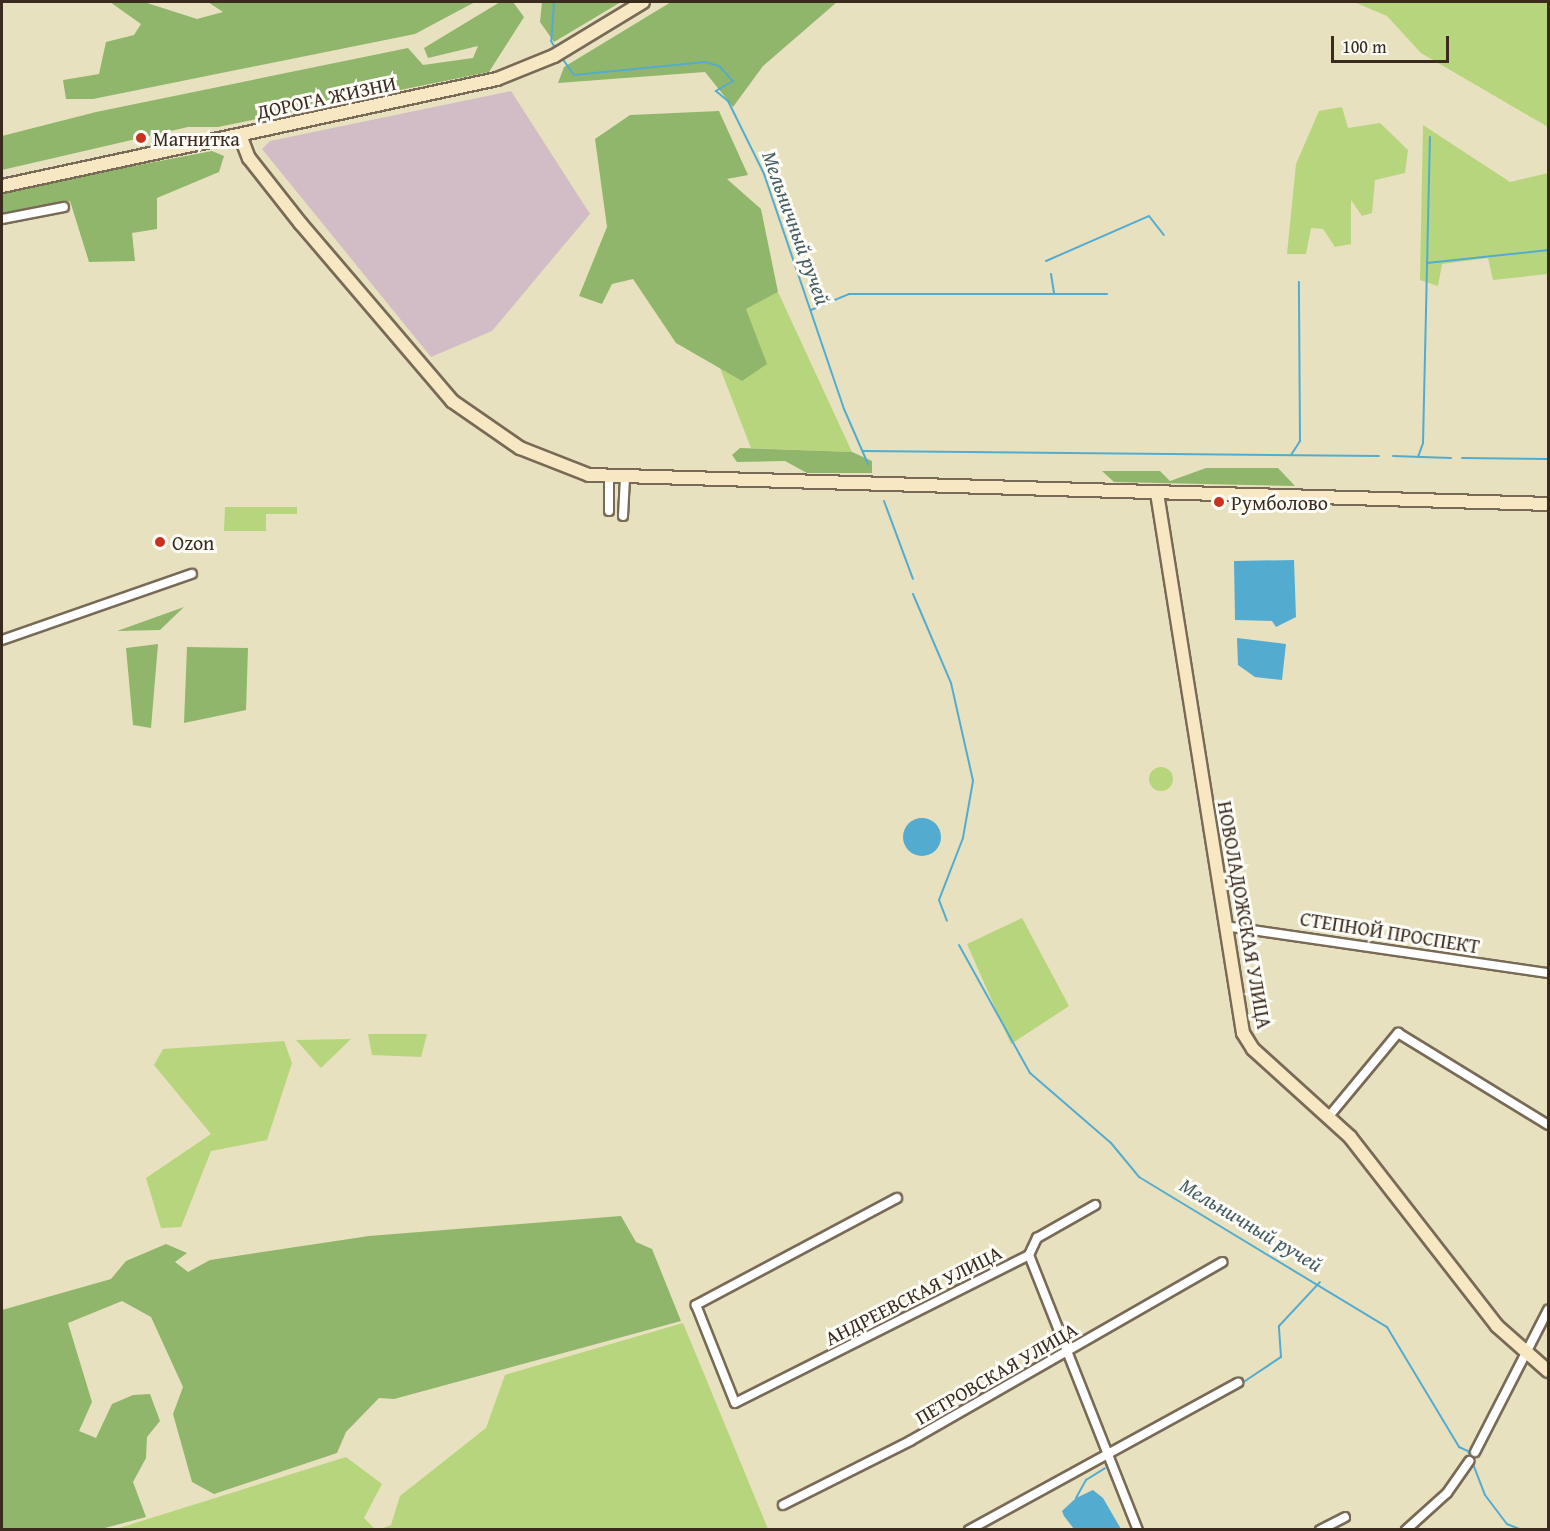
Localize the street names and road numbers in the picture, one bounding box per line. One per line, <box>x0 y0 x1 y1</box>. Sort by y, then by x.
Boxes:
street label: ДОРОГА ЖИЗНИ <box>254 70 398 124</box>
street label: НОВОЛАДОЖСКАЯ УЛИЦА <box>1213 799 1277 1031</box>
street label: СТЕПНОЙ ПРОСПЕКТ <box>1298 906 1482 958</box>
street label: АНДРЕЕВСКАЯ УЛИЦА <box>821 1240 1005 1350</box>
street label: ПЕТРОВСКАЯ УЛИЦА <box>911 1317 1081 1429</box>

